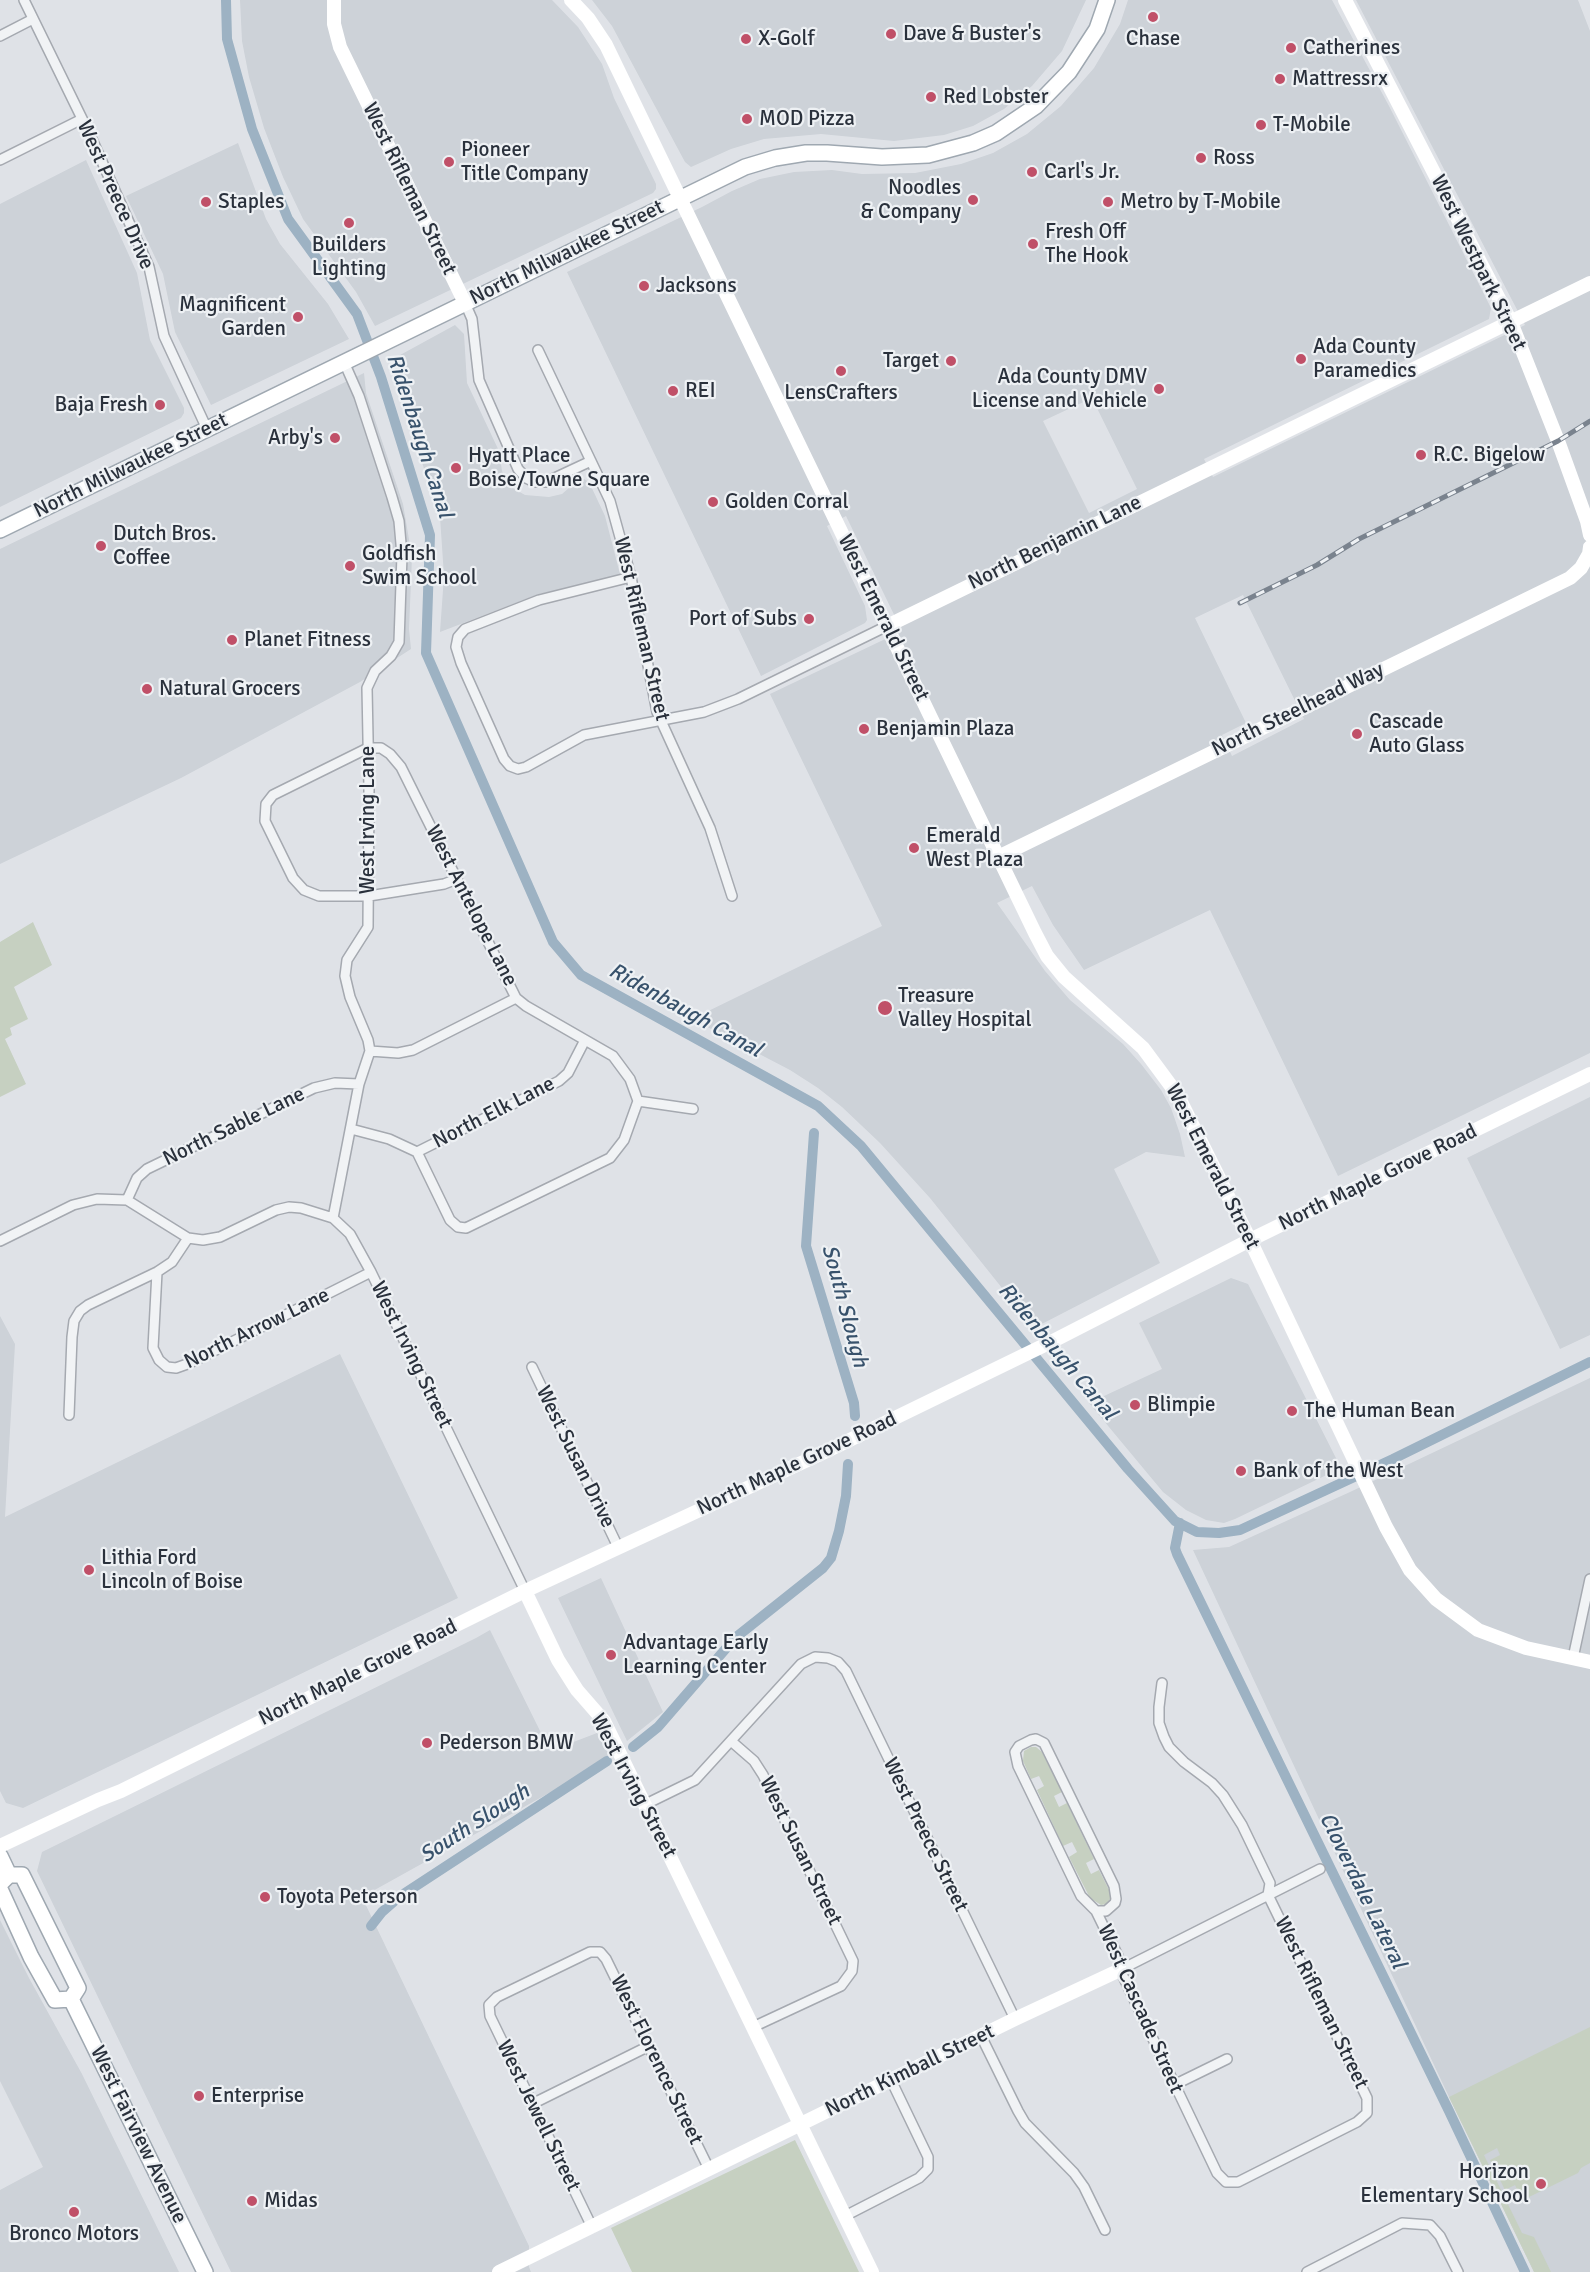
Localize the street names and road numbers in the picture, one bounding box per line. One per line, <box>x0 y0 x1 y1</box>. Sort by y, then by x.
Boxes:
street label: West Rifleman Street <box>356 99 462 279</box>
street label: West Preece Drive <box>71 117 159 273</box>
street label: West Westpark Street <box>1425 171 1531 355</box>
street label: North Milwaukee Street <box>466 195 668 311</box>
street label: North Milwaukee Street <box>30 408 232 524</box>
street label: North Benjamin Lane <box>964 490 1146 596</box>
street label: West Emerald Street <box>832 530 934 706</box>
street label: West Rifleman Street <box>608 534 674 724</box>
street label: North Steelhead Way <box>1208 657 1388 763</box>
street label: West Irving Lane <box>355 746 381 894</box>
street label: West Antelope Lane <box>420 821 522 991</box>
street label: North Elk Lane <box>429 1072 559 1154</box>
street label: West Emerald Street <box>1159 1080 1265 1254</box>
street label: North Sable Lane <box>159 1082 309 1172</box>
street label: North Maple Grove Road <box>1275 1119 1481 1237</box>
street label: West Irving Street <box>365 1278 457 1432</box>
street label: North Arrow Lane <box>180 1283 334 1375</box>
street label: West Susan Drive <box>530 1382 620 1532</box>
street label: North Maple Grove Road <box>693 1407 901 1521</box>
street label: North Maple Grove Road <box>255 1614 461 1732</box>
street label: West Irving Street <box>584 1709 682 1863</box>
street label: West Preece Street <box>877 1754 973 1916</box>
street label: West Susan Street <box>753 1772 847 1930</box>
street label: West Rifleman Street <box>1268 1913 1374 2093</box>
street label: West Cascade Street <box>1091 1921 1189 2097</box>
street label: West Florence Street <box>604 1971 708 2149</box>
street label: North Kimball Street <box>821 2019 999 2123</box>
street label: West Jewell Street <box>490 2036 586 2196</box>
street label: West Fairview Avenue <box>84 2042 192 2228</box>

